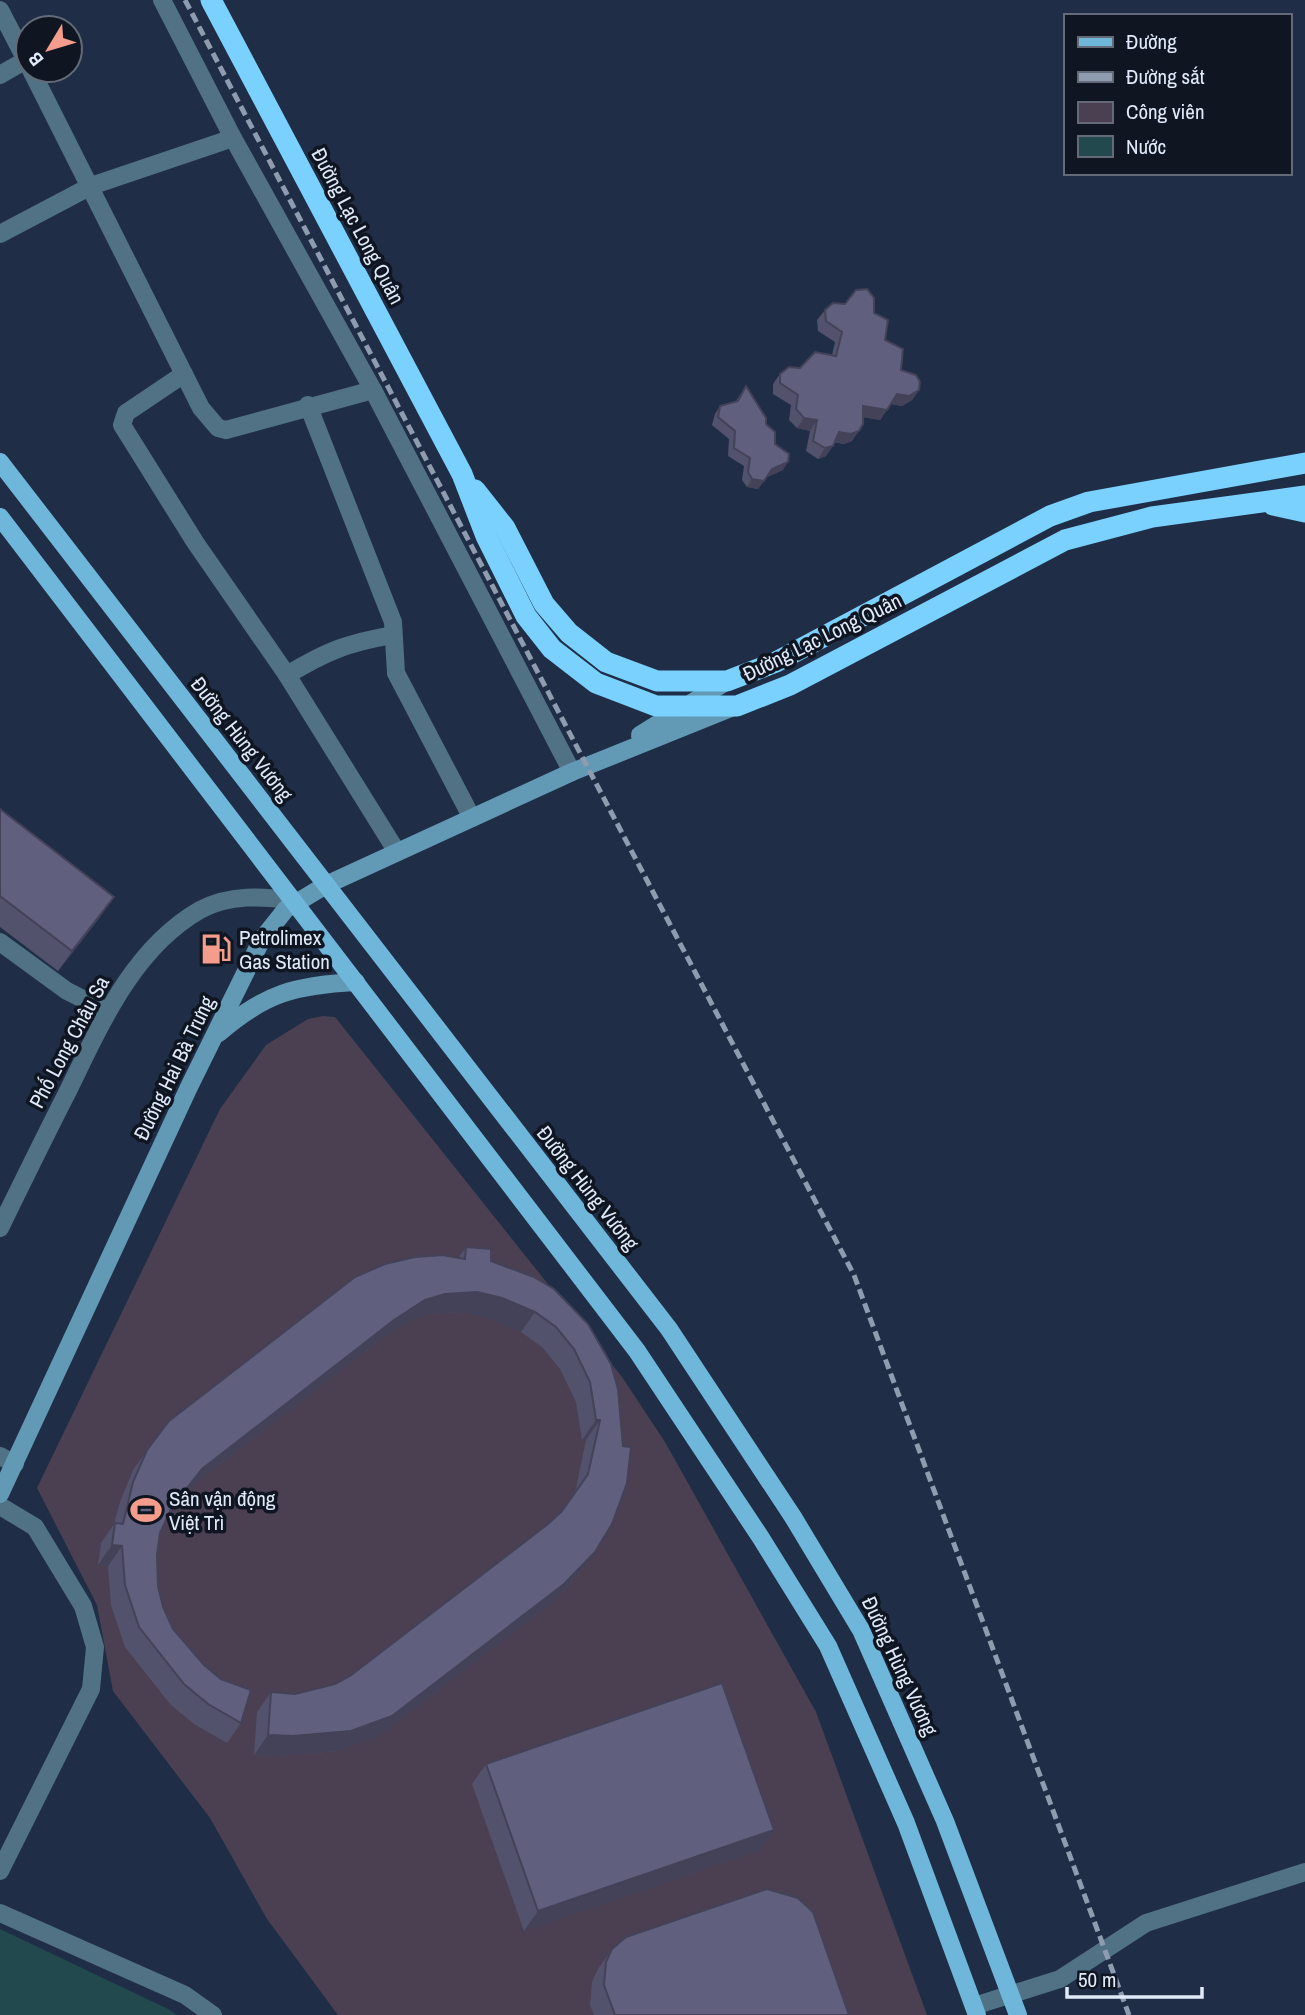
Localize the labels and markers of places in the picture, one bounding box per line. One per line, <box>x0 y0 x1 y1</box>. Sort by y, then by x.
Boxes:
place label: Petrolimex Gas Station <box>239 923 330 976</box>
fuel station icon: Petrolimex Gas Station <box>199 932 233 966</box>
place label: Sân vận động Việt Trì <box>169 1484 276 1537</box>
sports icon: Sân vận động Việt Trì <box>129 1493 163 1527</box>

